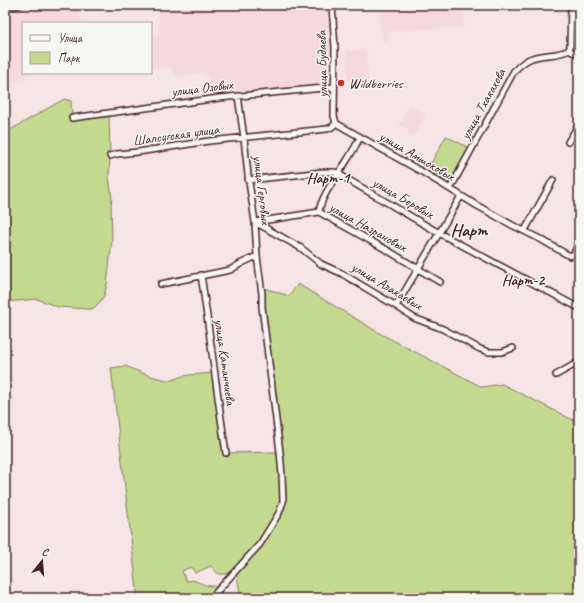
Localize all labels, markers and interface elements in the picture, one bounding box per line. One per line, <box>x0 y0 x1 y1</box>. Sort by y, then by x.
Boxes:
legend <box>22 22 152 74</box>
street label: улица Будаева <box>313 29 331 99</box>
text: Улица <box>58 30 83 46</box>
text: Парк <box>58 50 81 66</box>
street label: улица Тхакахова <box>456 65 510 143</box>
place label: Wildberries <box>349 75 404 92</box>
street label: улица Озовых <box>169 76 235 100</box>
marker: Wildberries <box>336 78 346 88</box>
street label: Шапсугская улица <box>132 120 221 149</box>
street label: улица Амшоковых <box>375 127 459 185</box>
street label: улица Герговых <box>249 153 275 227</box>
district label: Нарт-1 <box>307 169 351 188</box>
street label: улица Беровых <box>369 173 438 223</box>
street label: улица Назрановых <box>325 198 411 256</box>
district label: Нарт <box>451 219 489 241</box>
street label: улица Алакаевых <box>348 258 426 314</box>
district label: Нарт-2 <box>502 271 545 290</box>
street label: улица Катанчиева <box>210 317 240 407</box>
north arrow <box>22 541 62 581</box>
text: С <box>40 544 51 559</box>

